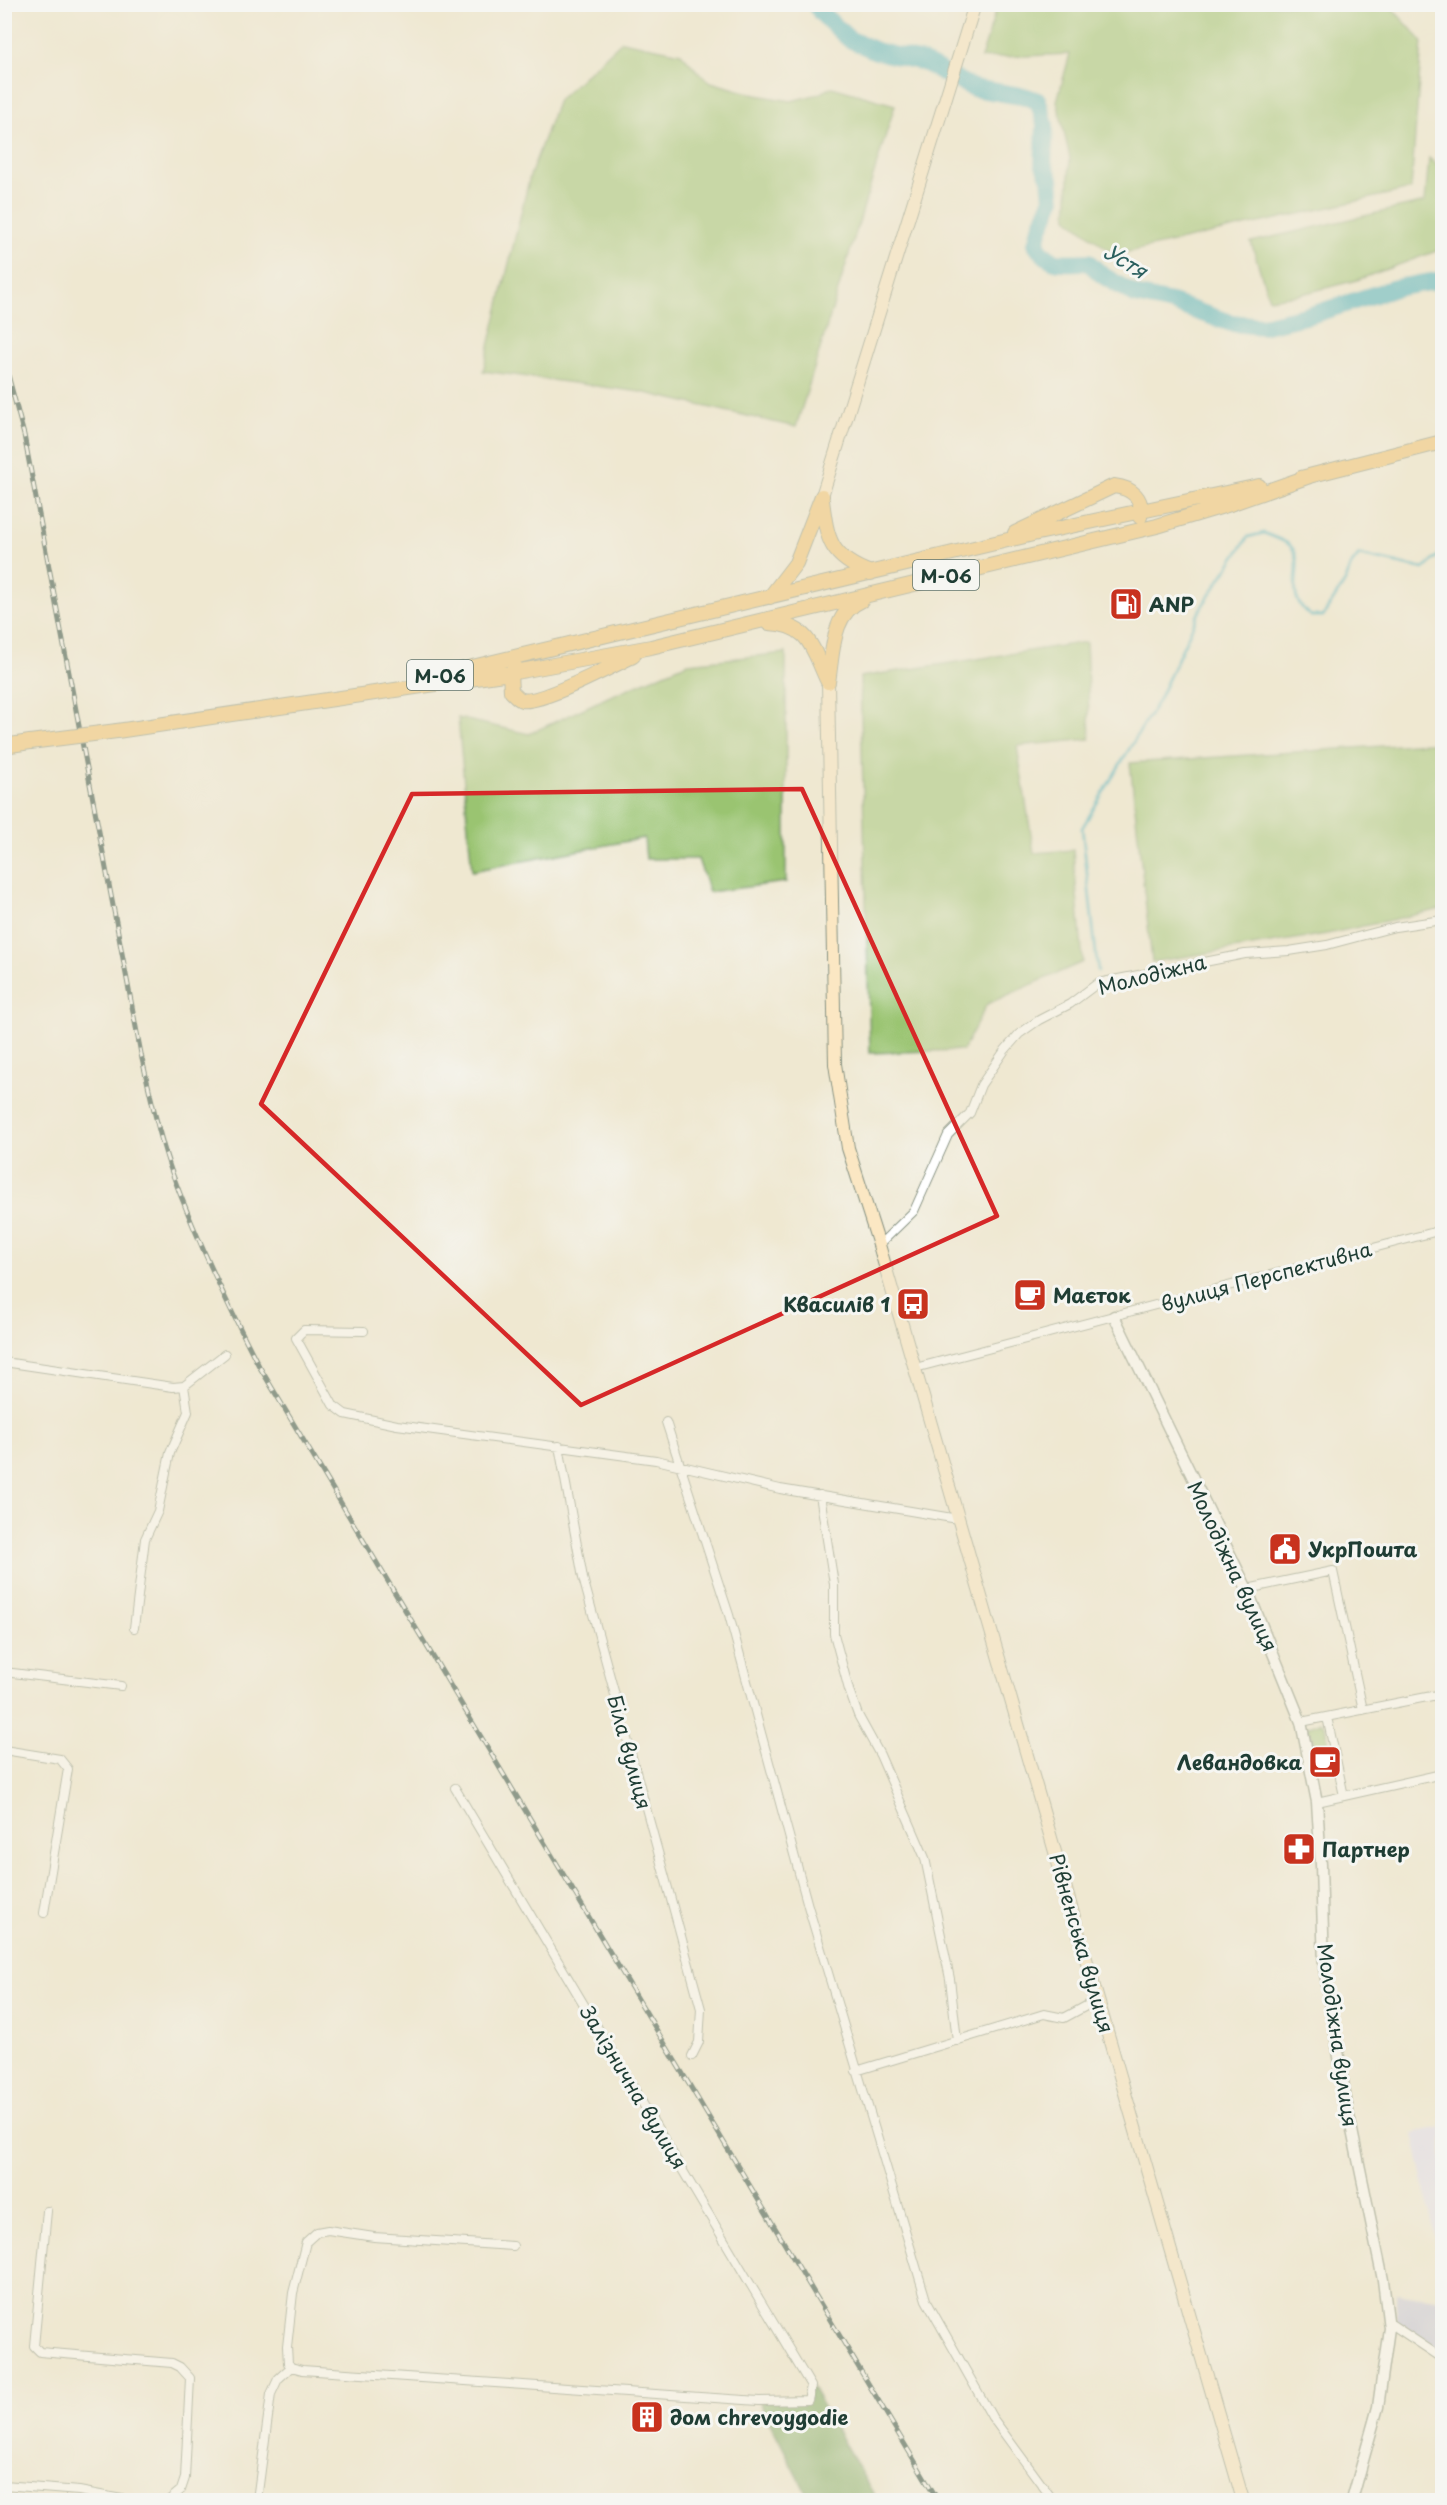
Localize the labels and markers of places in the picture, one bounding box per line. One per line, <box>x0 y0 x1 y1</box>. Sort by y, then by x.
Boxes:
fuel station icon: ANP <box>1108 586 1144 622</box>
place label: ANP <box>1149 589 1195 619</box>
cafe icon: Маєток <box>1012 1277 1048 1313</box>
place label: Маєток <box>1053 1280 1131 1310</box>
bus stop icon: Квасилів 1 <box>895 1286 931 1322</box>
place label: Квасилів 1 <box>783 1289 890 1319</box>
public building icon: УкрПошта <box>1267 1531 1303 1567</box>
place label: УкрПошта <box>1308 1534 1417 1564</box>
cafe icon: Левандовка <box>1307 1744 1343 1780</box>
place label: Левандовка <box>1177 1747 1302 1777</box>
pharmacy icon: Партнер <box>1281 1831 1317 1867</box>
place label: Партнер <box>1322 1834 1410 1864</box>
building icon: дом chrevoygodie <box>629 2399 665 2435</box>
place label: дом chrevoygodie <box>670 2402 848 2432</box>

